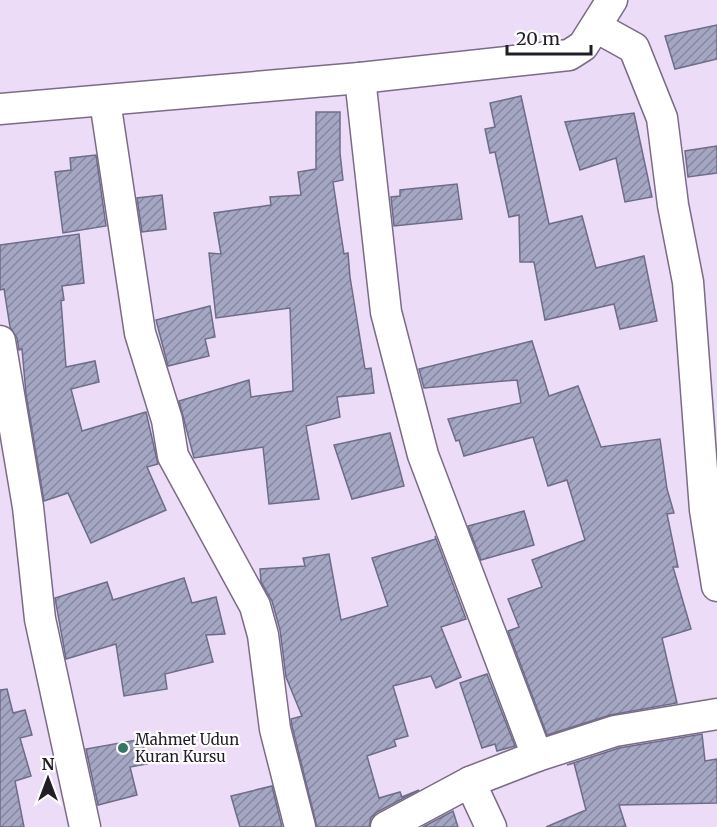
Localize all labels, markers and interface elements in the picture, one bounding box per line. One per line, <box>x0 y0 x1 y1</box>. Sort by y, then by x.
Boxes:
scale bar <box>507 18 591 56</box>
text: 20 m <box>516 27 560 50</box>
place label: Mahmet Udun Kuran Kursu <box>135 730 239 766</box>
marker: Mahmet Udun Kuran Kursu <box>116 741 130 755</box>
north arrow <box>18 749 78 809</box>
text: N <box>42 754 55 774</box>

